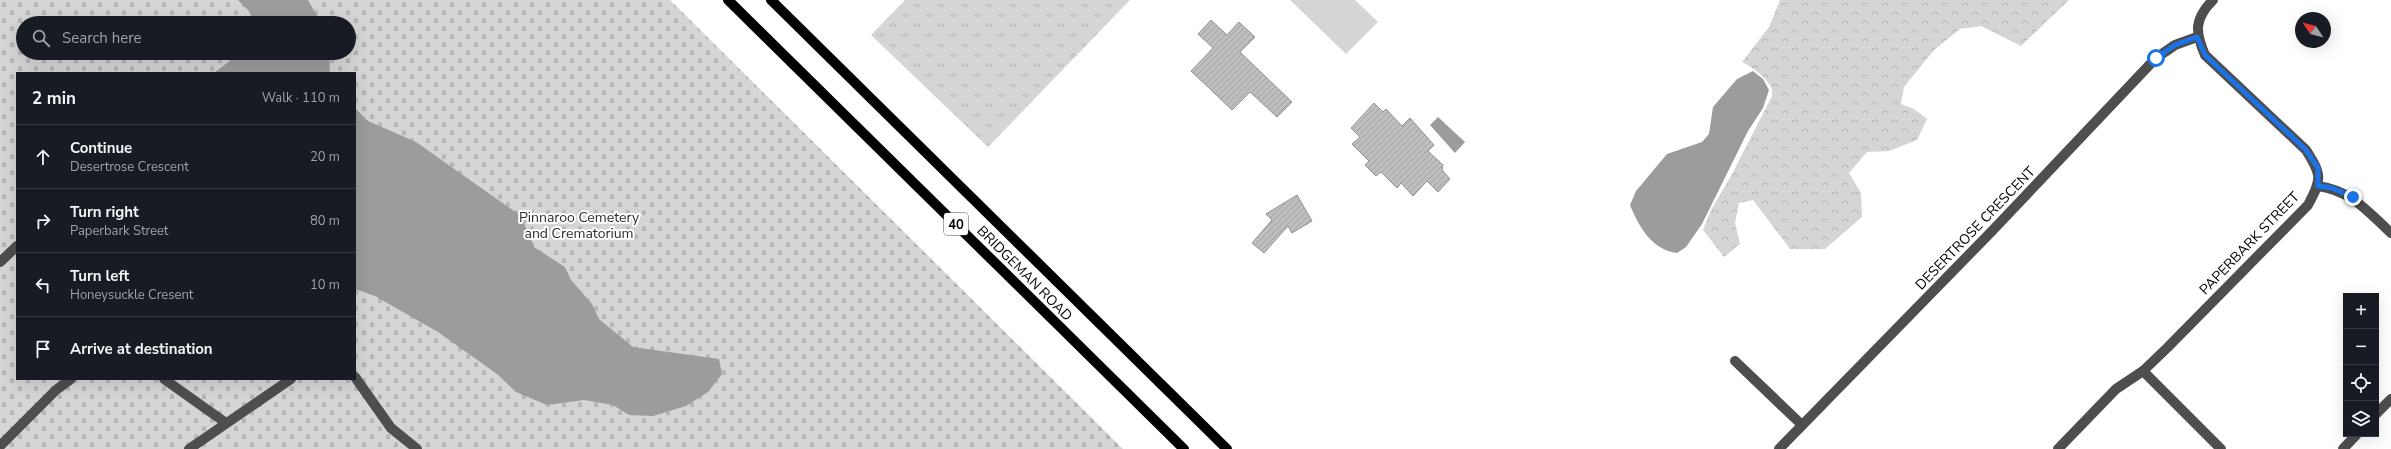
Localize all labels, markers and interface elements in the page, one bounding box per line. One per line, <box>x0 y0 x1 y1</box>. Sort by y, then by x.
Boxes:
north arrow <box>2295 12 2331 48</box>
search box <box>16 16 356 60</box>
icon: search <box>30 27 52 49</box>
text: Search here <box>62 28 142 48</box>
route start <box>2147 49 2165 67</box>
text: 2 min <box>32 87 76 110</box>
text: Walk · 110 m <box>262 89 340 107</box>
text: Continue <box>70 138 132 158</box>
icon: ahead <box>32 146 54 168</box>
text: 20 m <box>310 148 340 166</box>
text: Desertrose Crescent <box>70 158 189 176</box>
street label: DESERTROSE CRESCENT <box>1911 162 2040 294</box>
street label: PAPERBARK STREET <box>2195 187 2304 299</box>
route end <box>2344 188 2362 206</box>
text: Turn right <box>70 202 139 222</box>
park label: Pinnaroo Cemetery and Crematorium <box>519 208 640 243</box>
icon: right <box>32 210 54 232</box>
text: 80 m <box>310 212 340 230</box>
road number: 40 <box>944 213 968 235</box>
street label: BRIDGEMAN ROAD <box>973 221 1077 325</box>
text: Paperbark Street <box>70 222 168 240</box>
text: Turn left <box>70 266 129 286</box>
icon: left <box>32 274 54 296</box>
text: 10 m <box>310 276 340 294</box>
text: Honeysuckle Cresent <box>70 286 193 304</box>
map controls <box>2343 293 2379 437</box>
button: + <box>2343 293 2379 329</box>
button: − <box>2343 329 2379 365</box>
icon: arrive <box>32 338 54 360</box>
text: Arrive at destination <box>70 339 213 359</box>
button: locate <box>2343 365 2379 401</box>
button: layers <box>2343 401 2379 437</box>

